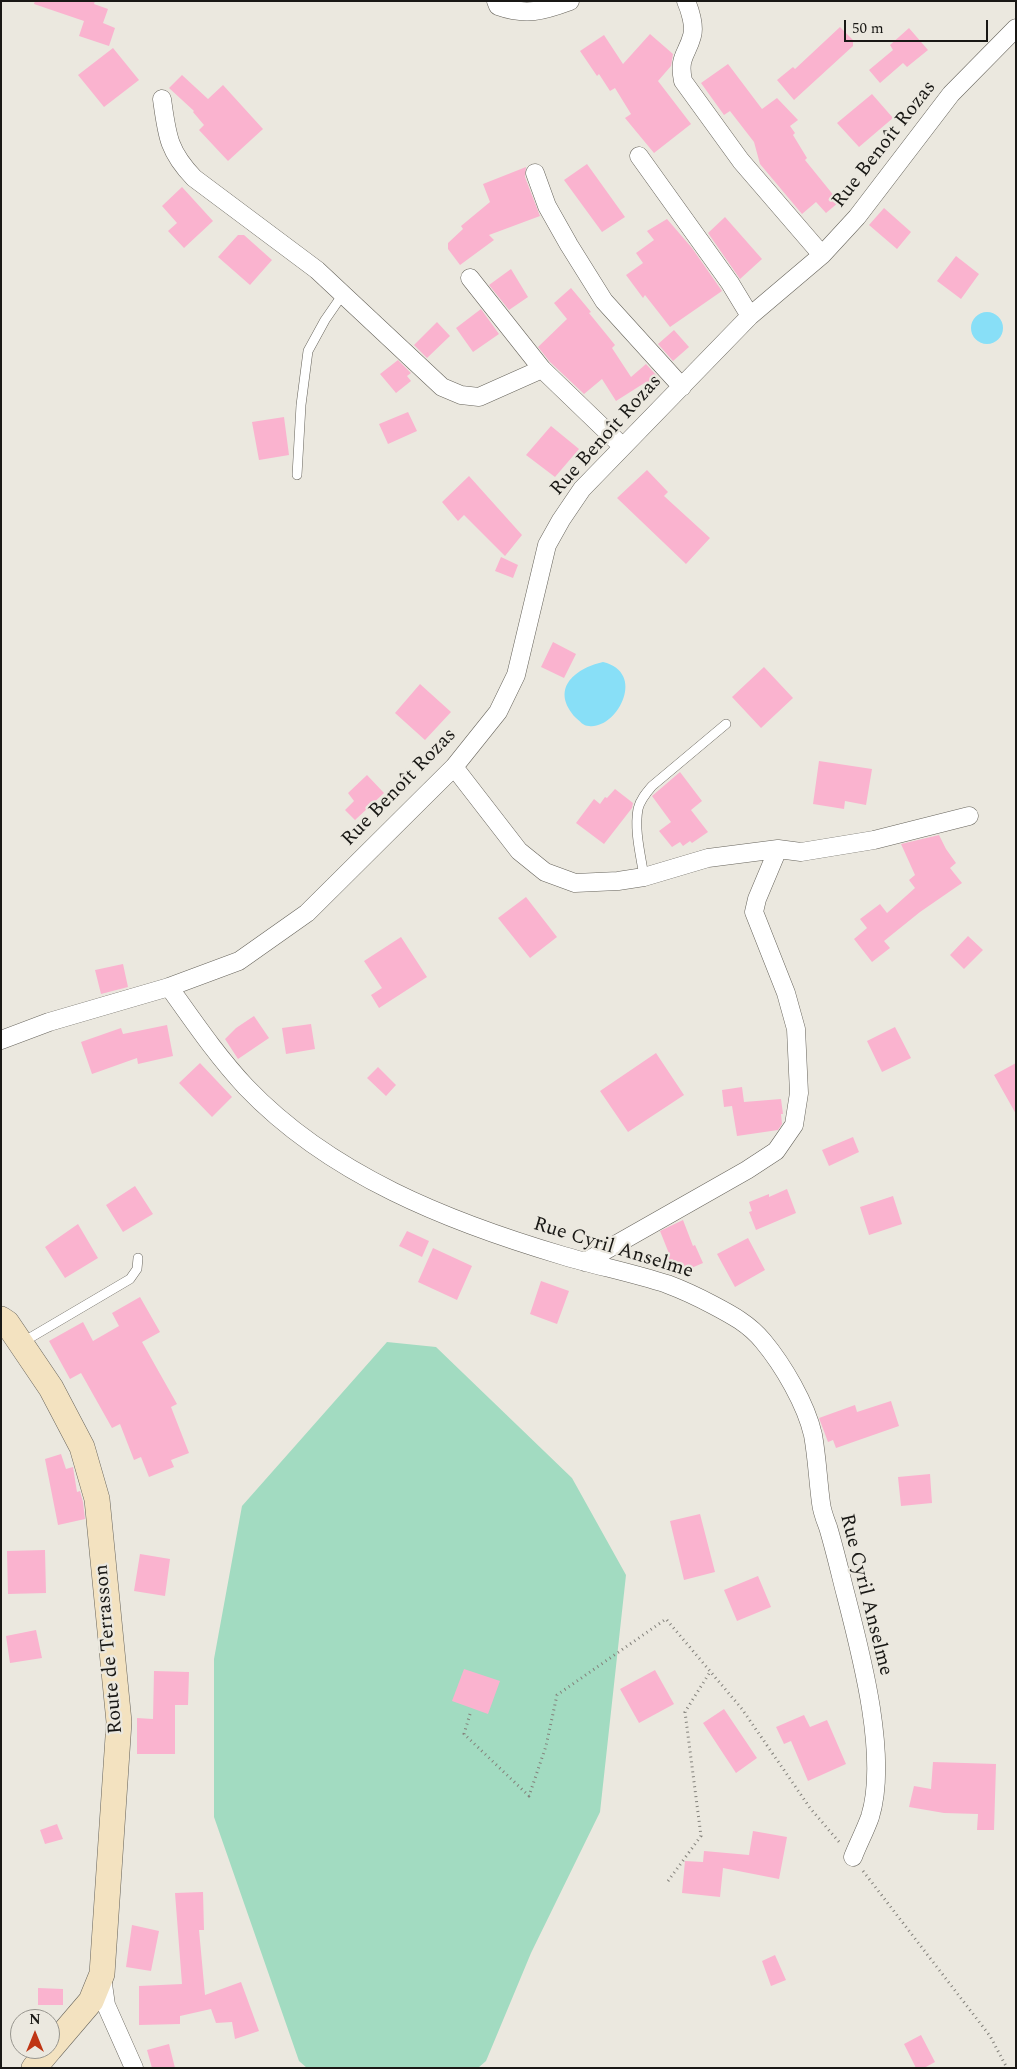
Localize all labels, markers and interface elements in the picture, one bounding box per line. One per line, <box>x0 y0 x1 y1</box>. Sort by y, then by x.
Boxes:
scale bar <box>847 10 991 42</box>
text: 50 m <box>852 17 884 40</box>
street label: Rue Benoît Rozas <box>828 77 942 213</box>
street label: Rue Benoît Rozas <box>546 370 668 502</box>
street label: Rue Benoît Rozas <box>338 724 462 852</box>
street label: Rue Cyril Anselme <box>530 1213 696 1285</box>
street label: Rue Cyril Anselme <box>833 1512 897 1678</box>
street label: Route de Terrasson <box>91 1563 129 1735</box>
north arrow <box>10 2009 60 2059</box>
text: N <box>29 2009 41 2030</box>

